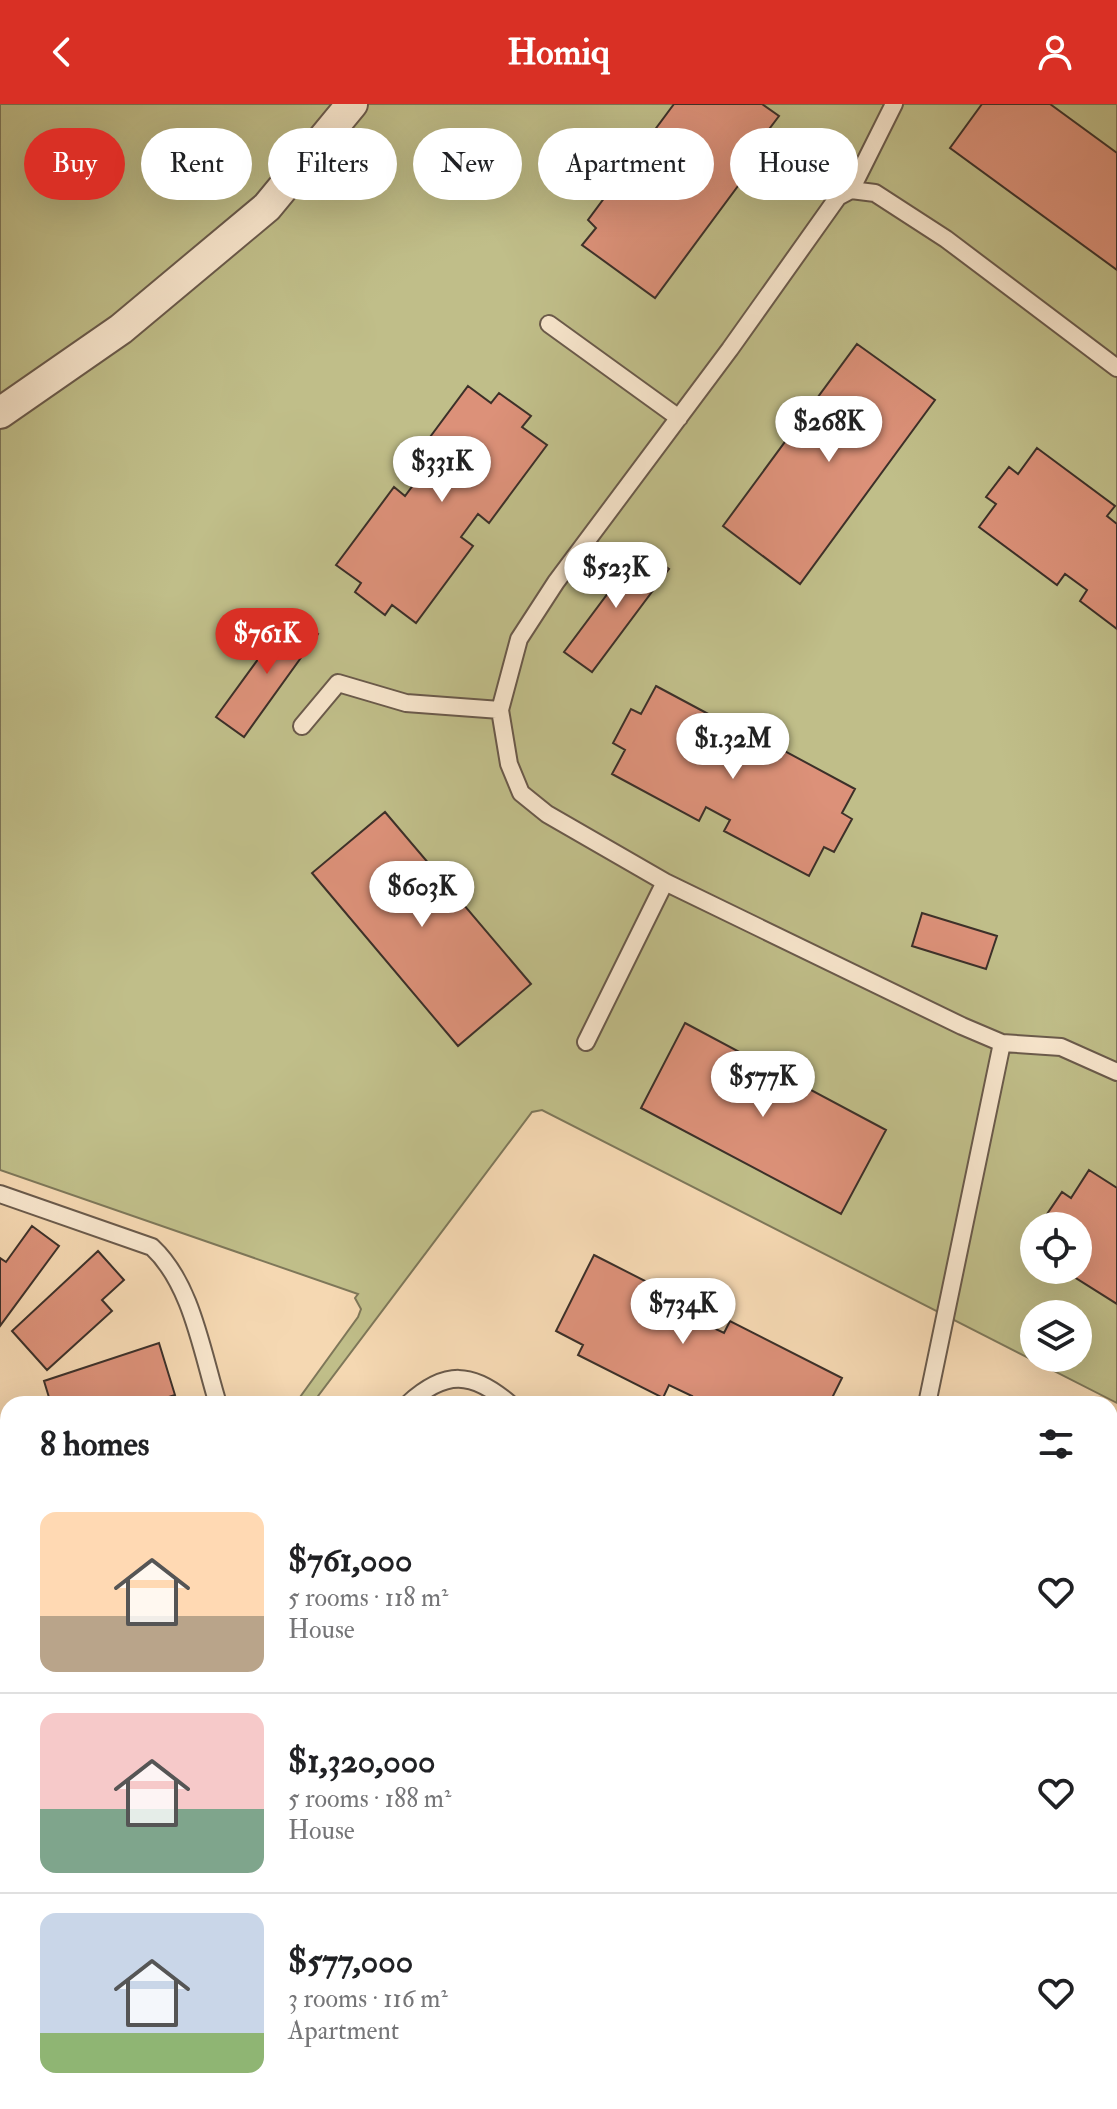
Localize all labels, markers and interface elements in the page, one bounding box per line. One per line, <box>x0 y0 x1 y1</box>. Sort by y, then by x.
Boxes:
icon: back <box>40 30 84 74</box>
text: Homiq <box>507 30 610 75</box>
icon: person <box>1033 30 1077 74</box>
chip: Buy <box>24 128 125 200</box>
chip: Rent <box>141 128 252 200</box>
chip: Filters <box>268 128 397 200</box>
chip: New <box>413 128 522 200</box>
chip: Apartment <box>538 128 714 200</box>
chip: House <box>730 128 858 200</box>
pin: $268K <box>773 396 885 464</box>
text: $268K <box>793 406 865 438</box>
pin: $331K <box>386 436 498 504</box>
text: $331K <box>411 446 473 478</box>
pin: $523K <box>560 542 672 610</box>
text: $523K <box>582 552 650 584</box>
pin: $761K <box>211 608 323 676</box>
text: $761K <box>233 618 301 650</box>
pin: $1.32M <box>668 713 798 781</box>
text: $1.32M <box>694 723 772 755</box>
pin: $603K <box>366 861 478 929</box>
text: $603K <box>387 871 457 903</box>
pin: $577K <box>707 1051 819 1119</box>
text: $577K <box>729 1061 797 1093</box>
map controls <box>1020 1212 1092 1372</box>
button: locate <box>1020 1212 1092 1284</box>
pin: $734K <box>627 1278 739 1346</box>
text: $734K <box>649 1288 717 1320</box>
button: layers <box>1020 1300 1092 1372</box>
icon: filters <box>1034 1422 1078 1466</box>
text: 8 homes <box>40 1423 149 1466</box>
text: $761,000 <box>288 1539 412 1582</box>
icon: home <box>104 1544 200 1640</box>
icon: heart <box>1034 1570 1078 1614</box>
text: 5 rooms · 118 m² <box>288 1582 448 1614</box>
text: House <box>288 1614 355 1646</box>
text: $1,320,000 <box>288 1740 436 1783</box>
icon: home <box>104 1745 200 1841</box>
icon: heart <box>1034 1771 1078 1815</box>
text: 5 rooms · 188 m² <box>288 1783 451 1815</box>
text: House <box>288 1815 355 1847</box>
text: $577,000 <box>288 1940 413 1983</box>
icon: home <box>104 1945 200 2041</box>
icon: heart <box>1034 1971 1078 2015</box>
text: 3 rooms · 116 m² <box>288 1983 448 2015</box>
text: Apartment <box>288 2015 399 2047</box>

